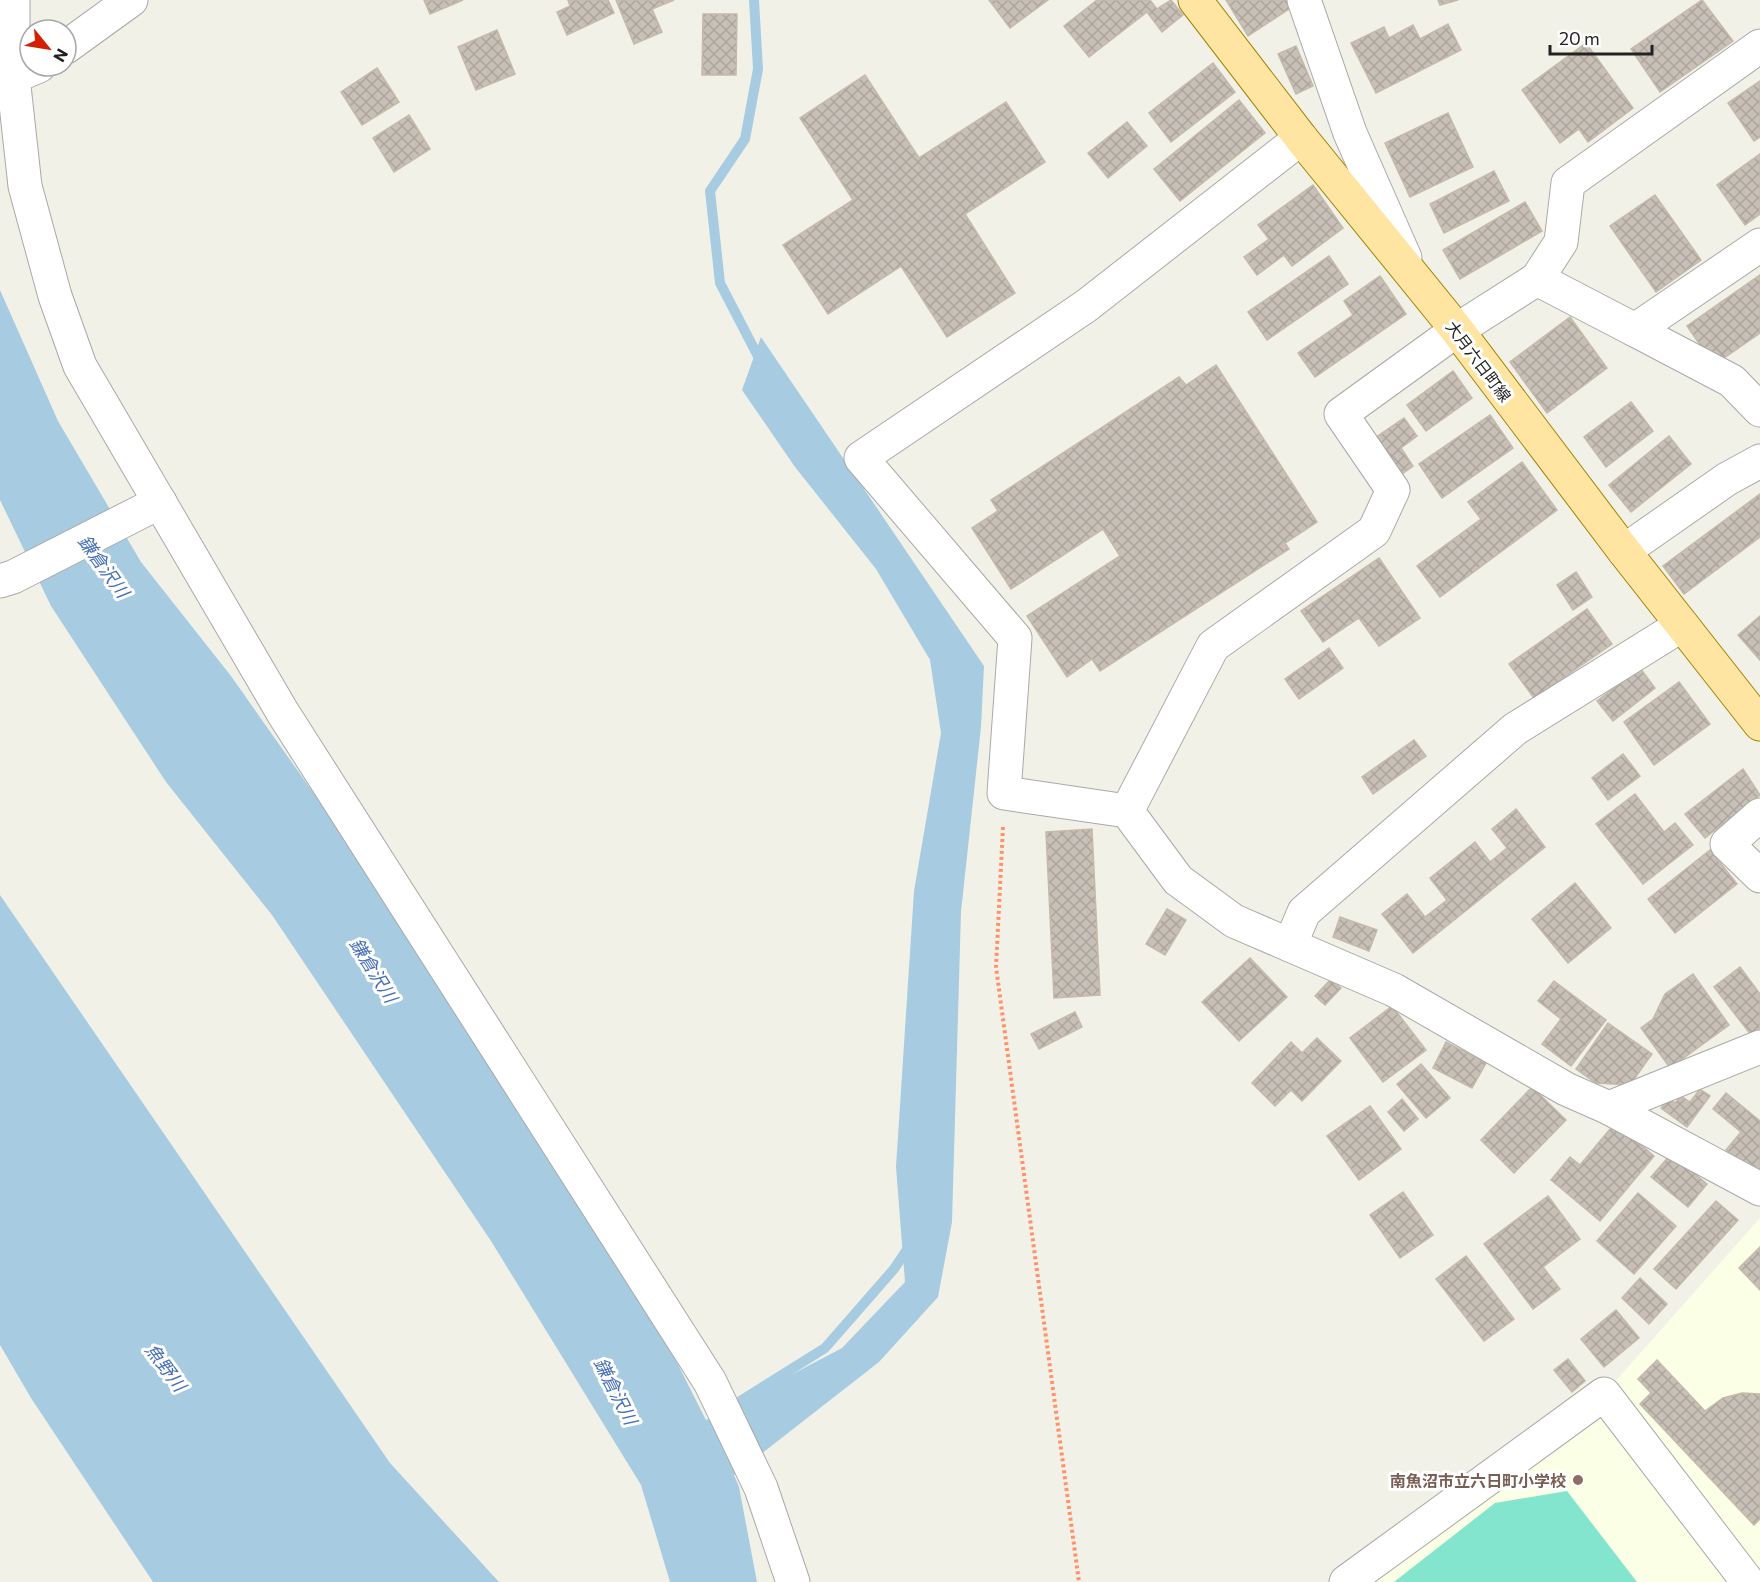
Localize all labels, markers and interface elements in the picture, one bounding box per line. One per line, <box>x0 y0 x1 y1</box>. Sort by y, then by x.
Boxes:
north arrow <box>18 18 78 78</box>
scale bar <box>1550 18 1652 56</box>
text: 20 m <box>1559 27 1600 49</box>
text: N <box>50 46 73 66</box>
street label: 大月六日町線 <box>1443 317 1515 405</box>
water label: 鎌倉沢川 <box>74 530 135 603</box>
water label: 鎌倉沢川 <box>346 934 403 1008</box>
water label: 魚野川 <box>141 1339 192 1397</box>
water label: 鎌倉沢川 <box>590 1354 643 1430</box>
place label: 南魚沼市立六日町小学校 <box>1390 1471 1566 1490</box>
marker: 南魚沼市立六日町小学校 <box>1571 1473 1585 1487</box>

